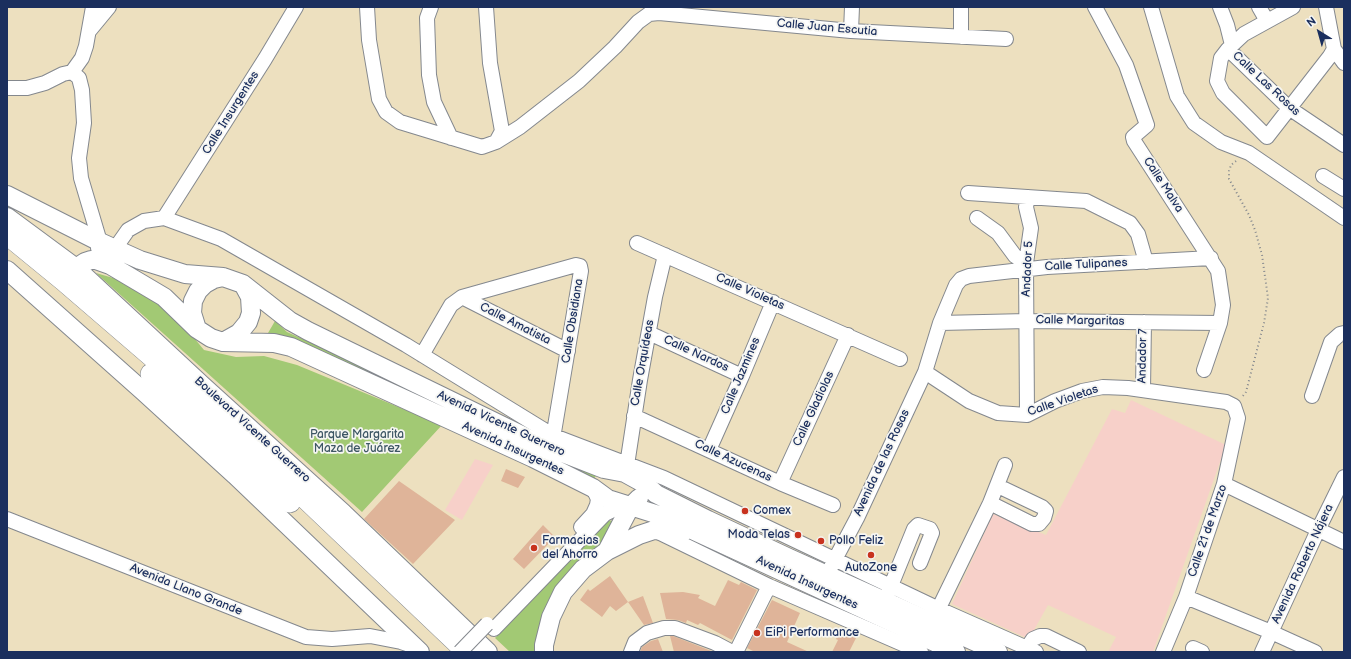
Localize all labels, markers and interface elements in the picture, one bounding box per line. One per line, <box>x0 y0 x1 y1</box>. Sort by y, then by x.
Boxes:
north arrow <box>1299 12 1339 52</box>
text: N <box>1304 14 1319 30</box>
street label: Calle Juan Escutia <box>776 16 878 40</box>
street label: Calle Las Rosas <box>1229 49 1303 119</box>
street label: Calle Insurgentes <box>200 69 262 157</box>
street label: Calle Malva <box>1140 155 1186 215</box>
street label: Andador 5 <box>1019 241 1037 297</box>
street label: Calle Tulipanes <box>1044 256 1128 274</box>
street label: Calle Violetas <box>713 270 787 314</box>
street label: Calle Obsidiana <box>559 278 587 364</box>
street label: Calle Amatista <box>477 300 553 348</box>
street label: Calle Margaritas <box>1035 313 1125 329</box>
street label: Calle Orquídeas <box>628 319 658 407</box>
street label: Andador 7 <box>1135 328 1151 384</box>
street label: Calle Nardos <box>661 333 731 375</box>
street label: Calle Jazmines <box>718 335 764 417</box>
street label: Calle Gladiolas <box>790 369 838 449</box>
street label: Boulevard Vicente Guerrero <box>191 374 313 486</box>
street label: Calle Violetas <box>1026 382 1100 420</box>
street label: Avenida Vicente Guerrero <box>435 388 567 460</box>
street label: Avenida de las Rosas <box>851 407 913 519</box>
street label: Avenida Insurgentes <box>460 419 566 479</box>
park label: Parque Margarita Maza de Juárez <box>310 428 404 456</box>
street label: Calle Azucenas <box>692 437 774 485</box>
street label: Calle 21 de Marzo <box>1185 483 1231 579</box>
street label: Avenida Roberto Nájera <box>1269 502 1337 626</box>
place label: Comex <box>753 504 791 518</box>
marker: Comex <box>740 506 750 516</box>
place label: Moda Telas <box>728 528 790 542</box>
marker: Moda Telas <box>793 530 803 540</box>
place label: Farmacias del Ahorro <box>542 534 599 562</box>
place label: Pollo Feliz <box>829 534 883 548</box>
marker: Pollo Feliz <box>816 536 826 546</box>
marker: Farmacias del Ahorro <box>529 543 539 553</box>
marker: AutoZone <box>866 550 876 560</box>
street label: Avenida Insurgentes <box>754 553 860 613</box>
street label: Avenida Llano Grande <box>128 561 244 619</box>
place label: AutoZone <box>845 561 897 575</box>
place label: EiPi Performance <box>765 626 859 640</box>
marker: EiPi Performance <box>752 628 762 638</box>

